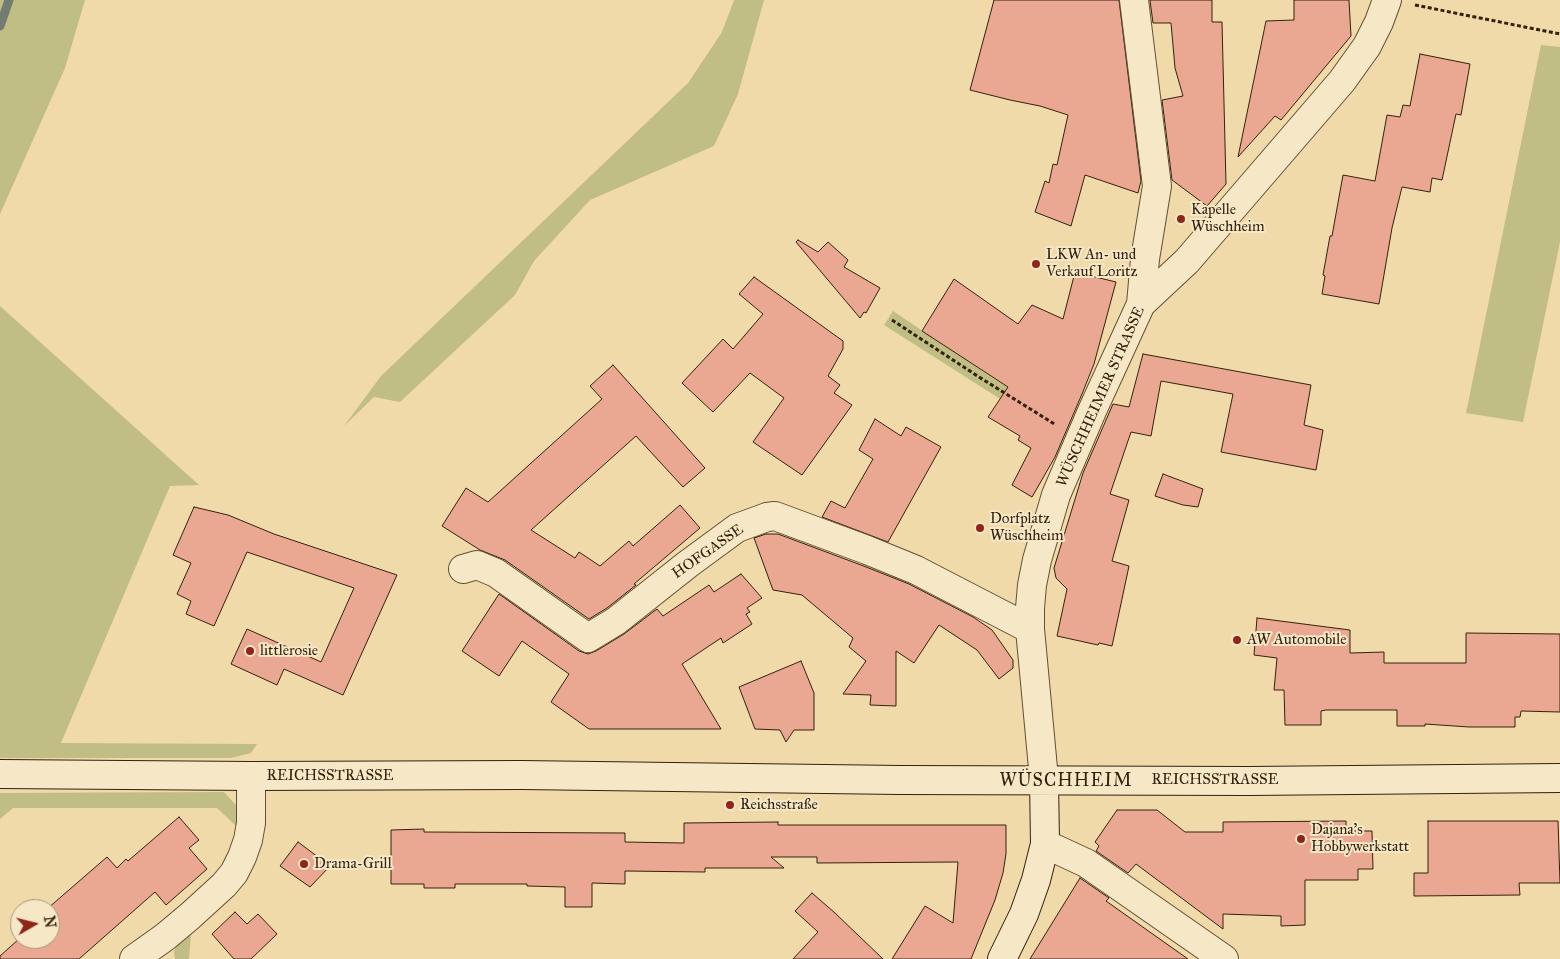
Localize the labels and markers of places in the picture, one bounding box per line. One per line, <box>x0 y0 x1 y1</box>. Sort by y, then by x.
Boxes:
place label: Kapelle Wüschheim <box>1191 201 1265 236</box>
marker: Kapelle Wüschheim <box>1175 213 1187 225</box>
place label: LKW An- und Verkauf Loritz <box>1046 246 1137 281</box>
marker: LKW An- und Verkauf Loritz <box>1030 258 1042 270</box>
place label: Dorfplatz Wüschheim <box>990 510 1064 545</box>
marker: Dorfplatz Wüschheim <box>974 522 986 534</box>
place label: AW Automobile <box>1247 631 1346 649</box>
marker: AW Automobile <box>1231 634 1243 646</box>
place label: littlerosie <box>260 642 318 660</box>
marker: littlerosie <box>244 645 256 657</box>
place label: Reichsstraße <box>740 796 818 814</box>
marker: Reichsstraße <box>724 799 736 811</box>
place label: Dajana's Hobbywerkstatt <box>1311 821 1409 856</box>
marker: Dajana's Hobbywerkstatt <box>1295 833 1307 845</box>
place label: Drama-Grill <box>314 855 392 873</box>
marker: Drama-Grill <box>298 858 310 870</box>

